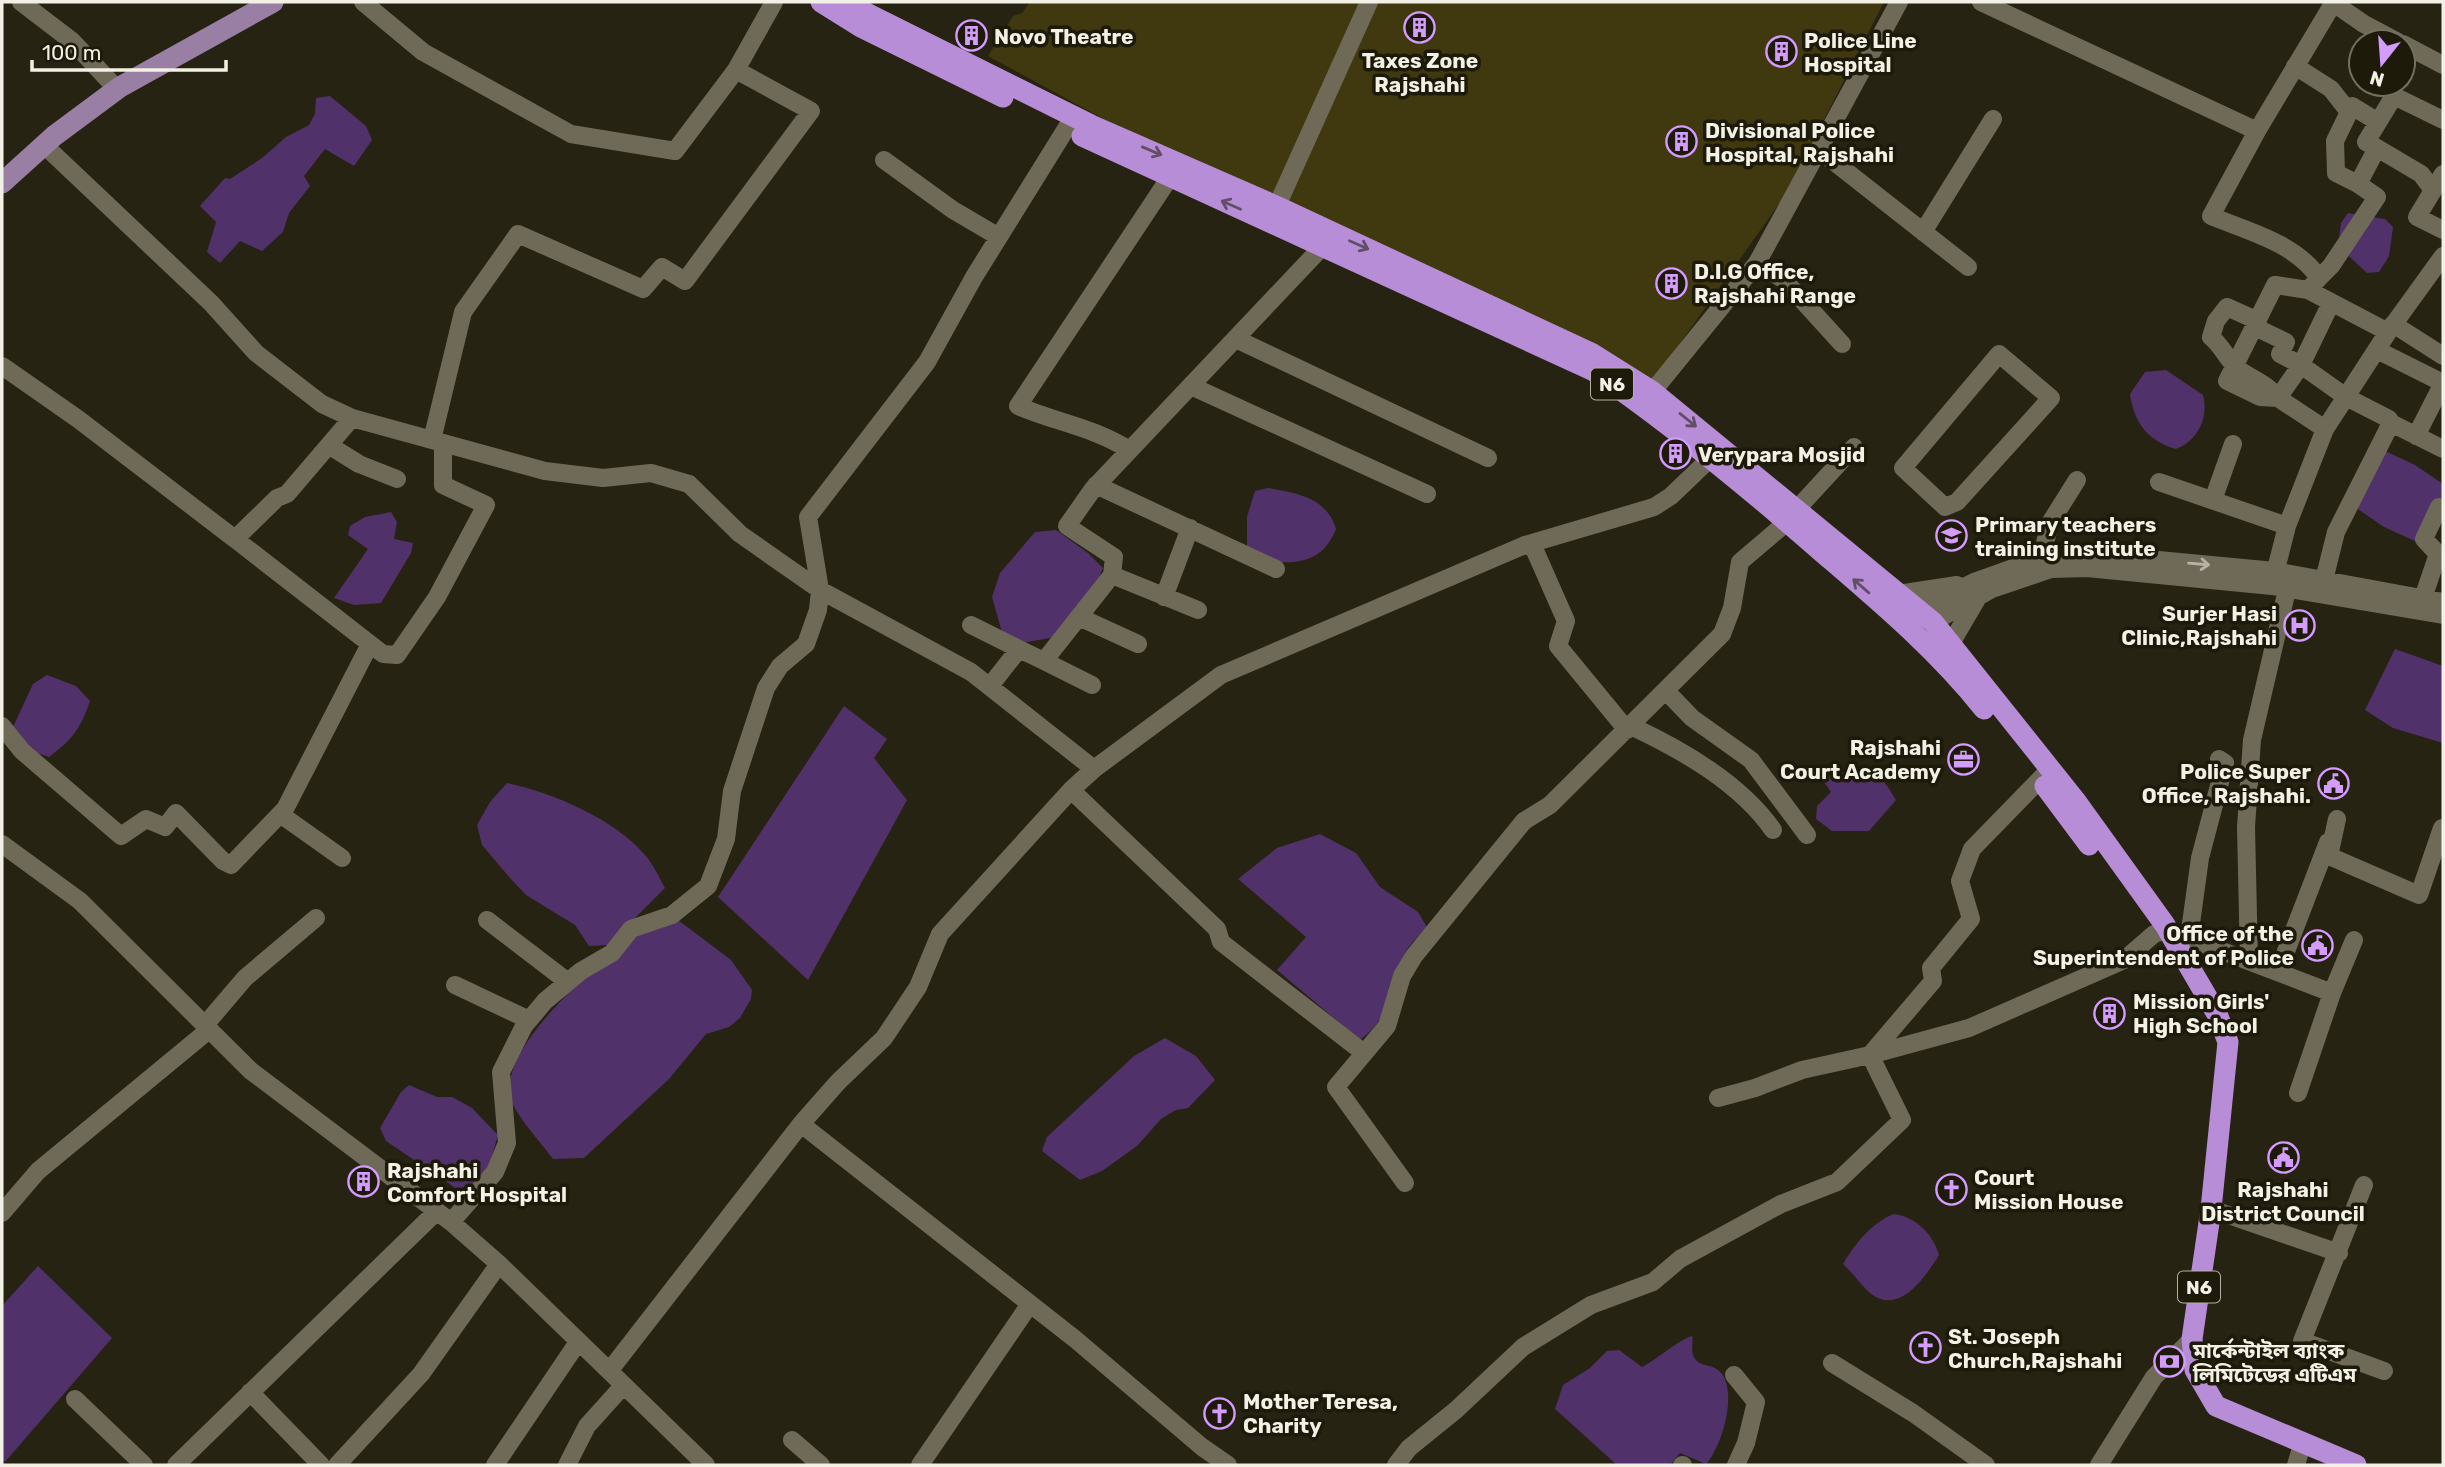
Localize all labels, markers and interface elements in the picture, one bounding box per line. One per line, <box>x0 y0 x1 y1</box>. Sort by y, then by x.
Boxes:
building icon: Taxes Zone Rajshahi <box>1403 11 1437 45</box>
building icon: Novo Theatre <box>954 19 988 53</box>
place label: Novo Theatre <box>994 24 1133 49</box>
scale bar <box>32 28 226 72</box>
place label: Police Line Hospital <box>1804 28 1917 77</box>
north arrow <box>2347 28 2417 98</box>
building icon: Police Line Hospital <box>1764 35 1798 69</box>
text: 100 m <box>42 40 101 65</box>
place label: Taxes Zone Rajshahi <box>1362 48 1478 97</box>
text: N <box>2367 66 2387 92</box>
place label: Divisional Police Hospital, Rajshahi <box>1705 118 1894 167</box>
building icon: Divisional Police Hospital, Rajshahi <box>1665 125 1699 159</box>
one-way arrow <box>1140 145 1162 158</box>
one-way arrow <box>1221 198 1242 211</box>
one-way arrow <box>1348 239 1369 252</box>
place label: D.I.G Office, Rajshahi Range <box>1694 259 1856 308</box>
building icon: D.I.G Office, Rajshahi Range <box>1654 266 1688 300</box>
road number: N6 <box>1591 368 1633 400</box>
one-way arrow <box>1679 412 1697 428</box>
building icon: Verypara Mosjid <box>1658 437 1692 471</box>
place label: Verypara Mosjid <box>1698 442 1865 467</box>
place label: Primary teachers training institute <box>1975 512 2156 561</box>
school or university icon: Primary teachers training institute <box>1935 519 1969 553</box>
one-way arrow <box>2188 558 2210 571</box>
one-way arrow <box>1852 578 1870 594</box>
place label: Surjer Hasi Clinic,Rajshahi <box>2121 601 2277 650</box>
hospital icon: Surjer Hasi Clinic,Rajshahi <box>2283 608 2317 642</box>
place label: Rajshahi Court Academy <box>1780 735 1941 784</box>
office icon: Rajshahi Court Academy <box>1947 742 1981 776</box>
place label: Police Super Office, Rajshahi. <box>2142 759 2311 808</box>
public building icon: Police Super Office, Rajshahi. <box>2317 766 2351 800</box>
place label: Office of the Superintendent of Police <box>2033 921 2294 970</box>
public building icon: Office of the Superintendent of Police <box>2300 928 2334 962</box>
place label: Mission Girls' High School <box>2133 989 2269 1038</box>
building icon: Mission Girls' High School <box>2093 996 2127 1030</box>
public building icon: Rajshahi District Council <box>2266 1140 2300 1174</box>
place label: Rajshahi Comfort Hospital <box>387 1158 567 1207</box>
building icon: Rajshahi Comfort Hospital <box>347 1165 381 1199</box>
place label: Court Mission House <box>1974 1165 2123 1214</box>
church icon: Court Mission House <box>1934 1172 1968 1206</box>
place label: Rajshahi District Council <box>2201 1177 2365 1226</box>
road number: N6 <box>2178 1272 2220 1302</box>
place label: St. Joseph Church,Rajshahi <box>1948 1324 2122 1373</box>
church icon: St. Joseph Church,Rajshahi <box>1908 1331 1942 1365</box>
place label: মার্কেন্টাইল ব্যাংক লিমিটেডের এটিএম <box>2192 1338 2357 1387</box>
bank icon: মার্কেন্টাইল ব্যাংক লিমিটেডের এটিএম <box>2153 1345 2187 1379</box>
place label: Mother Teresa, Charity <box>1243 1389 1398 1438</box>
church icon: Mother Teresa, Charity <box>1203 1396 1237 1430</box>

